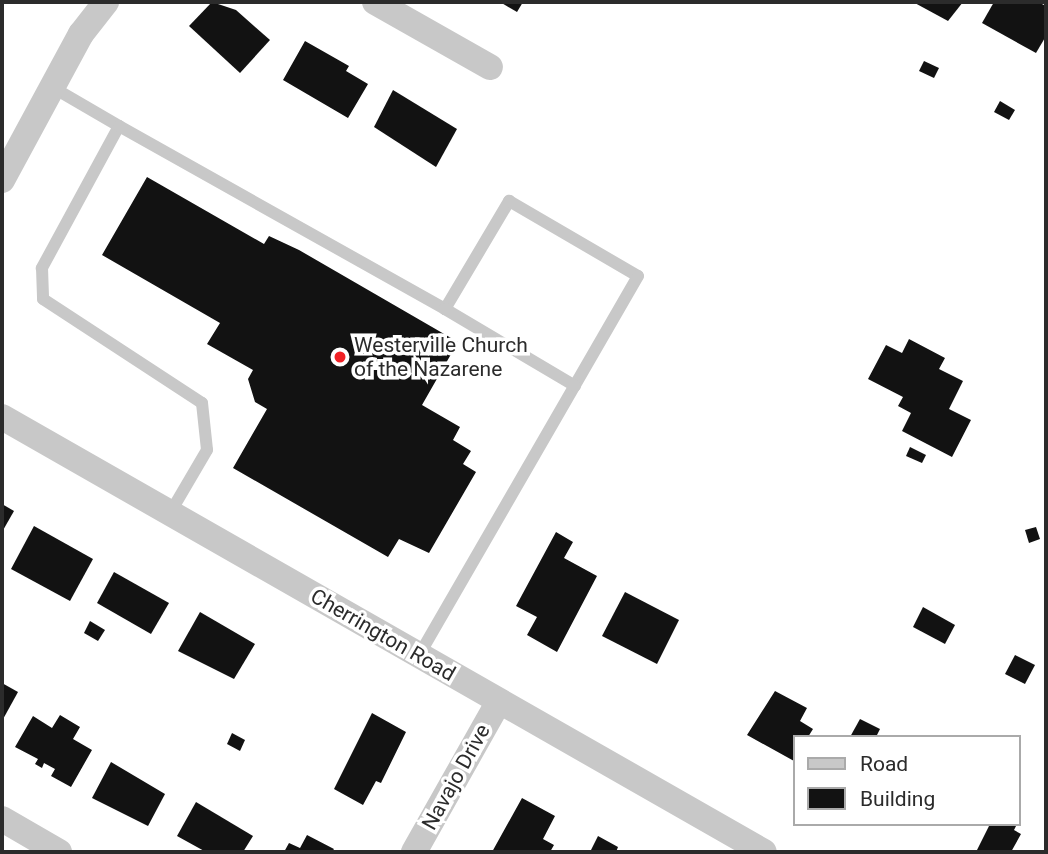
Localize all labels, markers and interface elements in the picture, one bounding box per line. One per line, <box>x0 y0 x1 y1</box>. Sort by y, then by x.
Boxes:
place label: Westerville Church of the Nazarene <box>354 332 528 382</box>
marker: Westerville Church of the Nazarene <box>332 349 348 365</box>
street label: Cherrington Road <box>306 583 460 687</box>
street label: Navajo Drive <box>417 720 495 834</box>
legend <box>792 735 1020 826</box>
text: Road <box>860 752 908 776</box>
text: Building <box>860 787 935 811</box>

